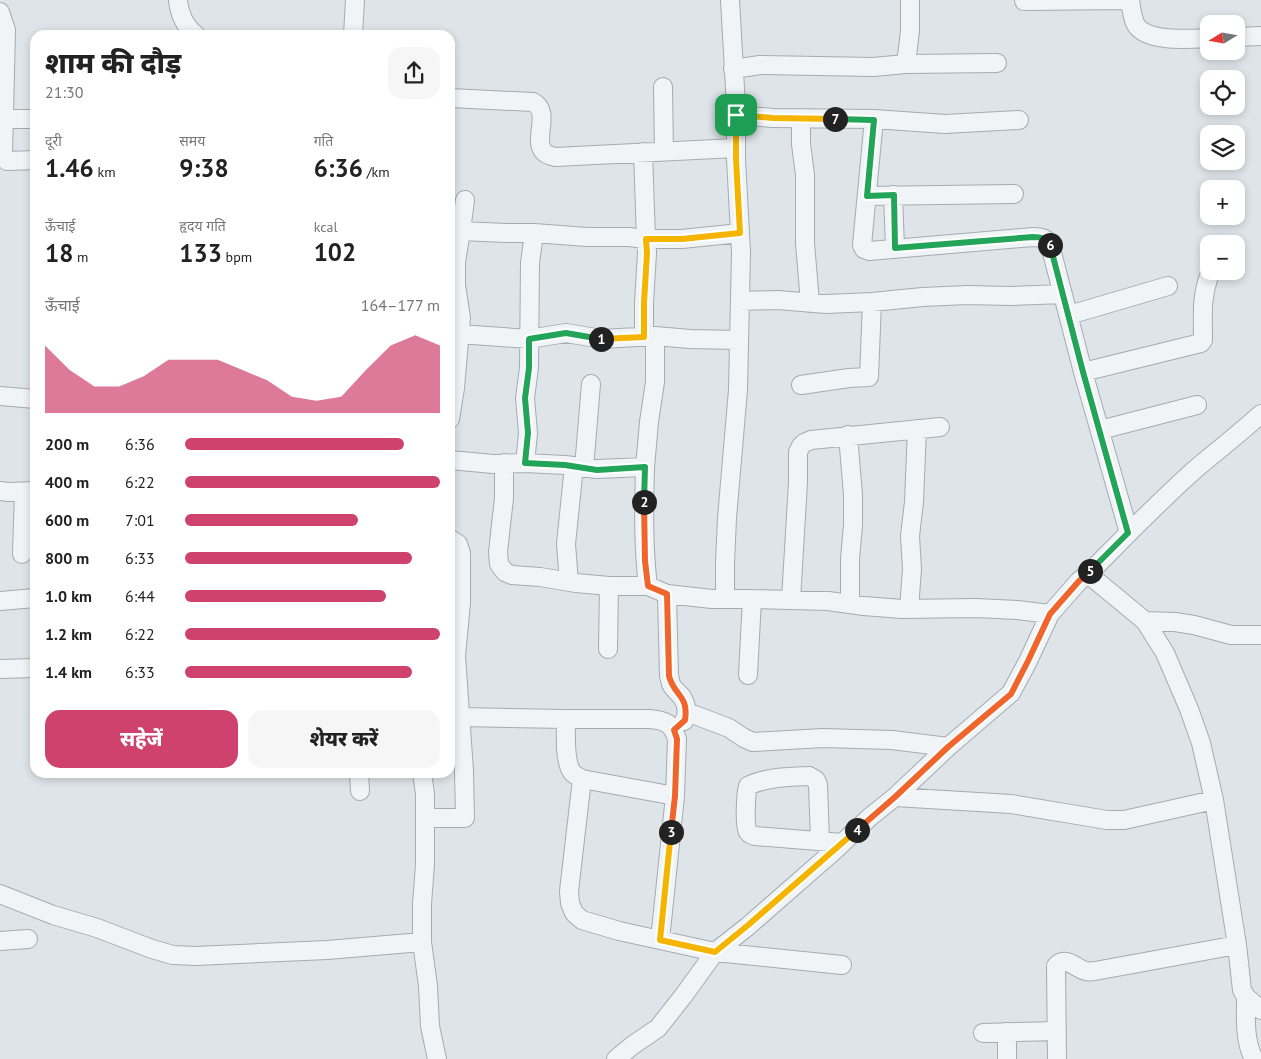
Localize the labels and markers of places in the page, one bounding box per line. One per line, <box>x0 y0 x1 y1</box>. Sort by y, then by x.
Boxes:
pin <box>715 94 757 136</box>
pin: 7 <box>822 106 848 132</box>
pin: 6 <box>1038 232 1062 258</box>
pin: 1 <box>588 326 614 352</box>
pin: 2 <box>632 490 656 514</box>
pin: 5 <box>1078 558 1102 584</box>
pin: 4 <box>844 818 870 842</box>
pin: 3 <box>658 820 684 844</box>

